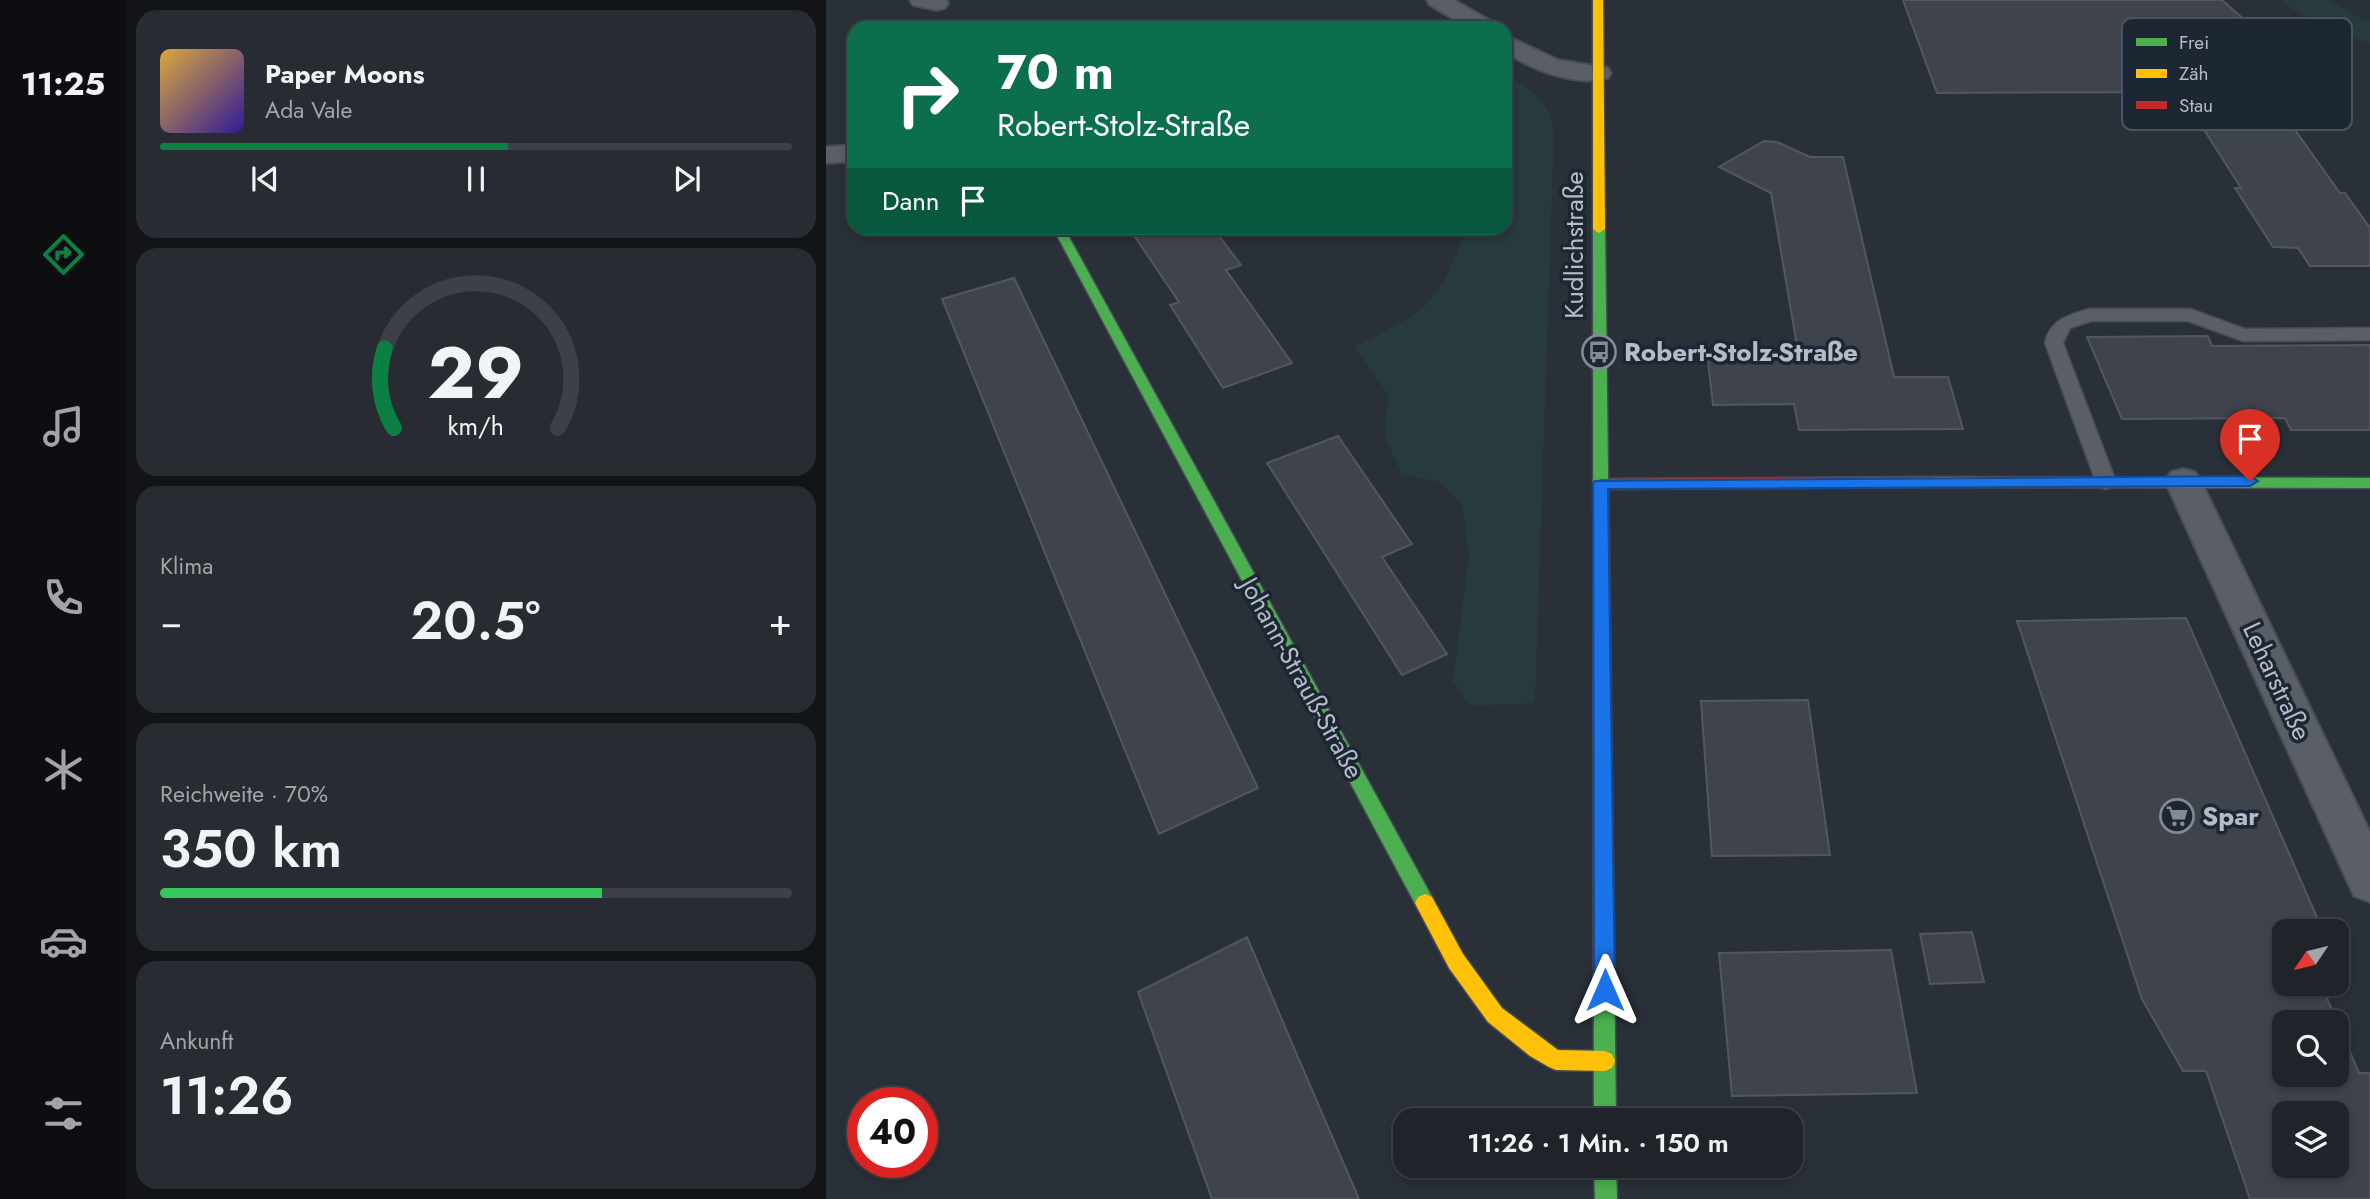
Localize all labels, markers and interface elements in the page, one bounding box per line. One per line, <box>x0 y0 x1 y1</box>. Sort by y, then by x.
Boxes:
legend <box>2122 18 2352 130</box>
text: Frei <box>2179 29 2209 56</box>
text: 70 m <box>997 37 1114 107</box>
icon: right <box>882 49 973 140</box>
text: Paper Moons <box>265 55 425 93</box>
text: Zäh <box>2179 60 2209 87</box>
text: 11:25 <box>21 61 105 107</box>
text: Stau <box>2179 92 2213 119</box>
text: Ada Vale <box>265 93 352 127</box>
text: Robert-Stolz-Straße <box>997 102 1250 148</box>
icon: previous <box>246 160 284 198</box>
icon: pause <box>457 160 495 198</box>
icon: next <box>668 160 706 198</box>
street label: Kudlichstraße <box>1555 171 1593 319</box>
text: Dann <box>882 182 940 220</box>
icon: arrive <box>954 182 992 220</box>
icon: directions <box>39 230 88 279</box>
text: 29 <box>428 320 524 425</box>
bus stop icon: Robert-Stolz-Straße <box>1580 333 1618 371</box>
place label: Robert-Stolz-Straße <box>1624 333 1858 371</box>
icon: music <box>39 402 88 451</box>
text: km/h <box>448 407 504 443</box>
pin <box>2220 409 2280 481</box>
icon: arrive <box>2231 420 2269 458</box>
text: Klima <box>160 549 213 583</box>
street label: Johann-Strauß-Straße <box>1229 568 1373 786</box>
icon: phone <box>39 573 88 622</box>
text: 20.5° <box>411 583 540 659</box>
text: − <box>160 594 182 649</box>
text: + <box>769 594 792 649</box>
street label: Leharstraße <box>2233 616 2321 746</box>
icon: climate <box>39 745 88 794</box>
text: Reichweite · 70% <box>160 777 328 811</box>
supermarket icon: Spar <box>2158 797 2196 835</box>
place label: Spar <box>2202 797 2259 835</box>
text: 350 km <box>160 811 342 887</box>
icon: car <box>39 917 88 966</box>
north arrow <box>2272 919 2348 996</box>
map controls <box>2272 919 2349 1178</box>
position arrow <box>1568 953 1642 1027</box>
button: search <box>2272 1010 2349 1087</box>
text: Ankunft <box>160 1024 233 1058</box>
text: 11:26 <box>160 1058 293 1134</box>
speed limit sign: 40 <box>847 1087 938 1178</box>
icon: filters <box>39 1089 88 1138</box>
button: layers <box>2272 1101 2349 1178</box>
text: 11:26 · 1 Min. · 150 m <box>1467 1124 1729 1162</box>

